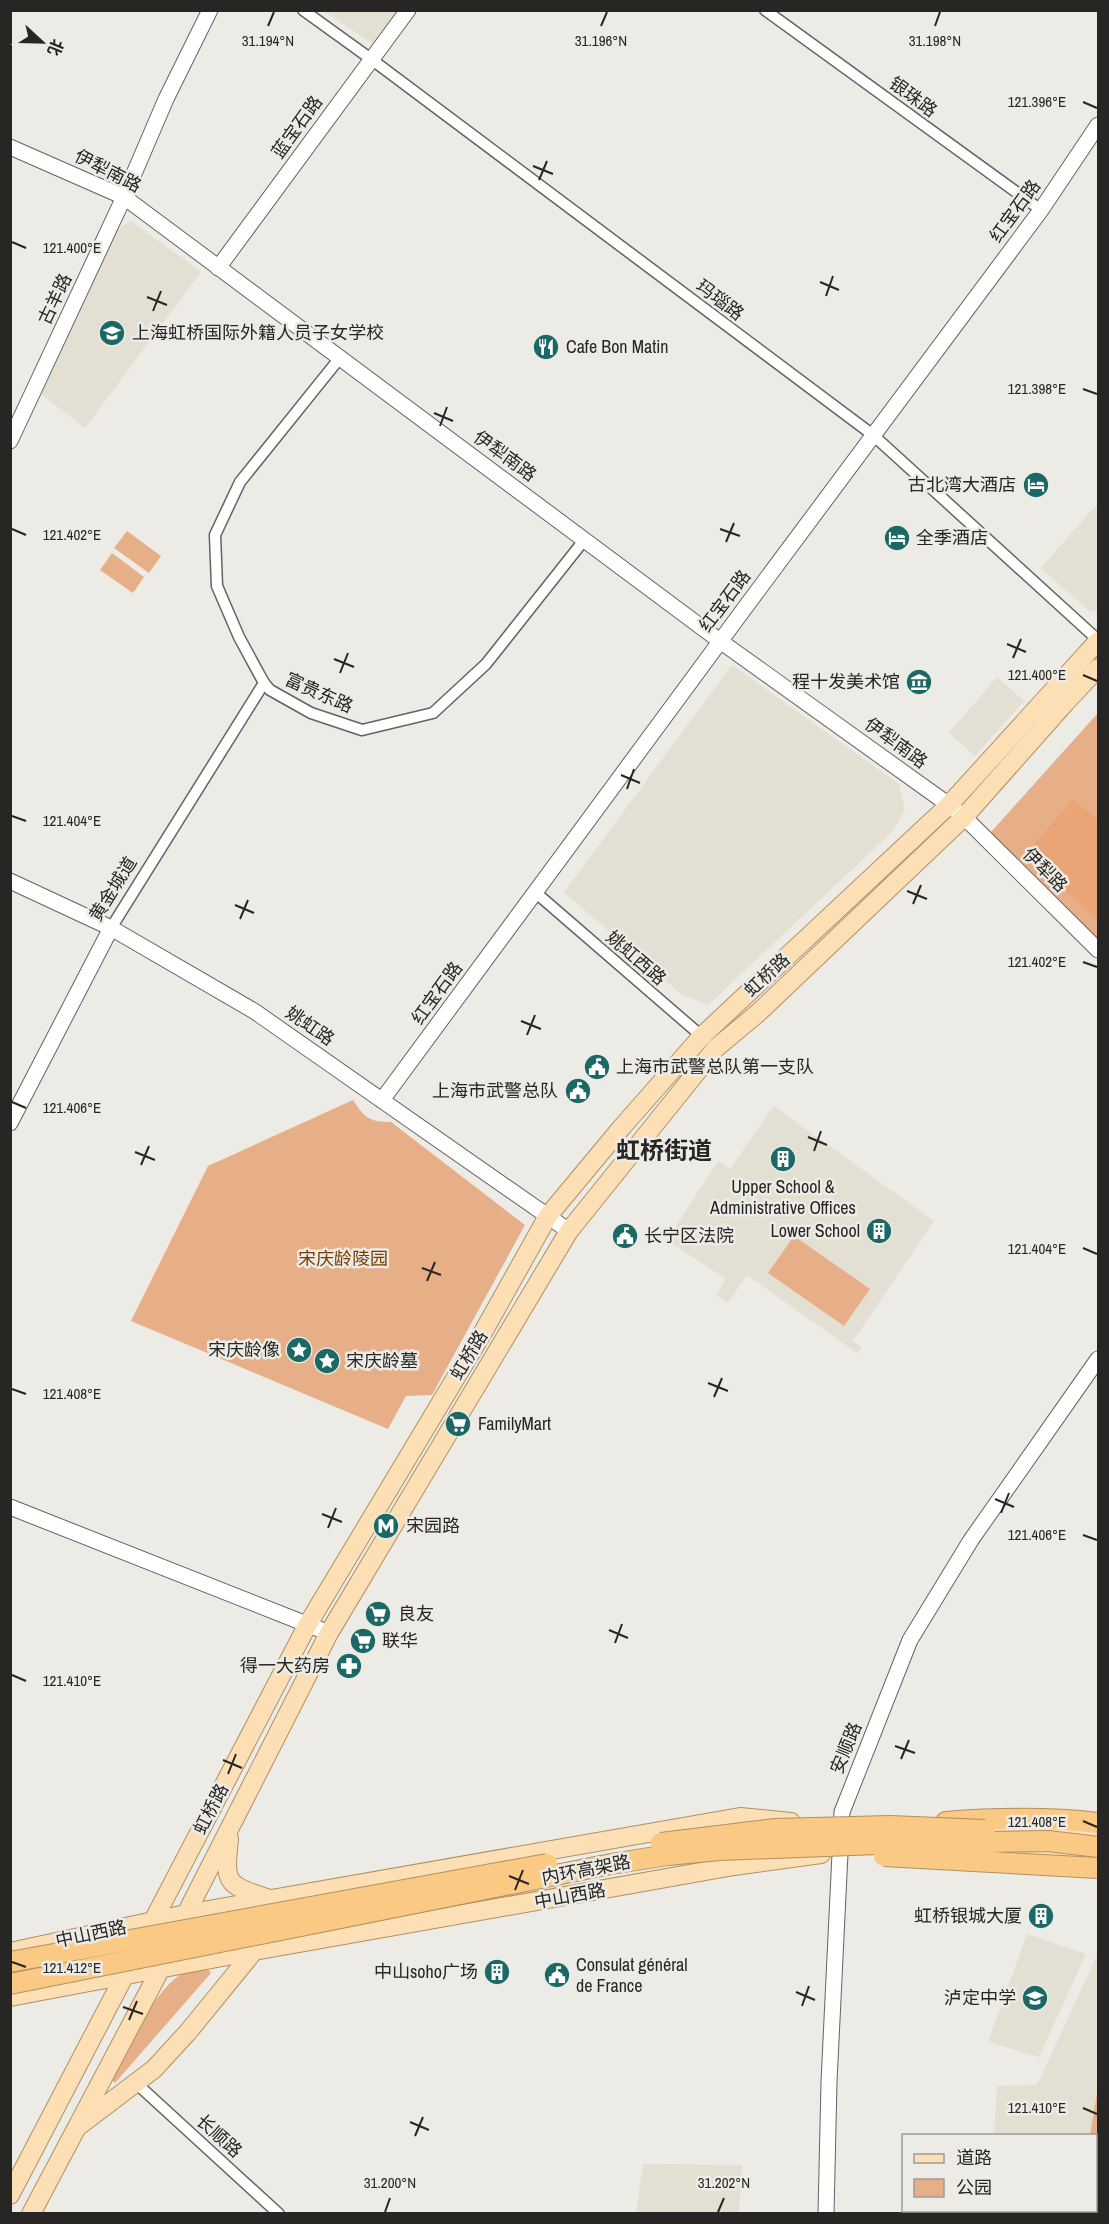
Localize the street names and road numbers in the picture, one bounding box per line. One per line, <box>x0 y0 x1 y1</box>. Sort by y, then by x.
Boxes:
street label: 银珠路 <box>884 71 942 123</box>
street label: 蓝宝石路 <box>265 90 328 163</box>
street label: 伊犁南路 <box>70 143 146 198</box>
street label: 红宝石路 <box>983 174 1046 247</box>
street label: 古羊路 <box>32 269 77 329</box>
street label: 玛瑙路 <box>691 273 749 326</box>
street label: 伊犁南路 <box>469 424 542 487</box>
street label: 红宝石路 <box>693 564 756 637</box>
street label: 富贵东路 <box>281 666 357 719</box>
street label: 伊犁南路 <box>860 711 933 774</box>
street label: 伊犁路 <box>1017 842 1073 898</box>
street label: 黄金城道 <box>83 852 142 926</box>
street label: 姚虹西路 <box>601 925 672 991</box>
street label: 虹桥路 <box>738 947 795 1002</box>
street label: 红宝石路 <box>405 956 468 1029</box>
street label: 姚虹路 <box>281 1000 340 1051</box>
street label: 虹桥路 <box>444 1325 493 1384</box>
street label: 安顺路 <box>824 1718 867 1778</box>
street label: 虹桥路 <box>187 1779 234 1839</box>
street label: 内环高架路 <box>539 1849 632 1890</box>
street label: 中山西路 <box>532 1877 608 1914</box>
street label: 中山西路 <box>53 1914 129 1953</box>
street label: 长顺路 <box>191 2108 248 2163</box>

